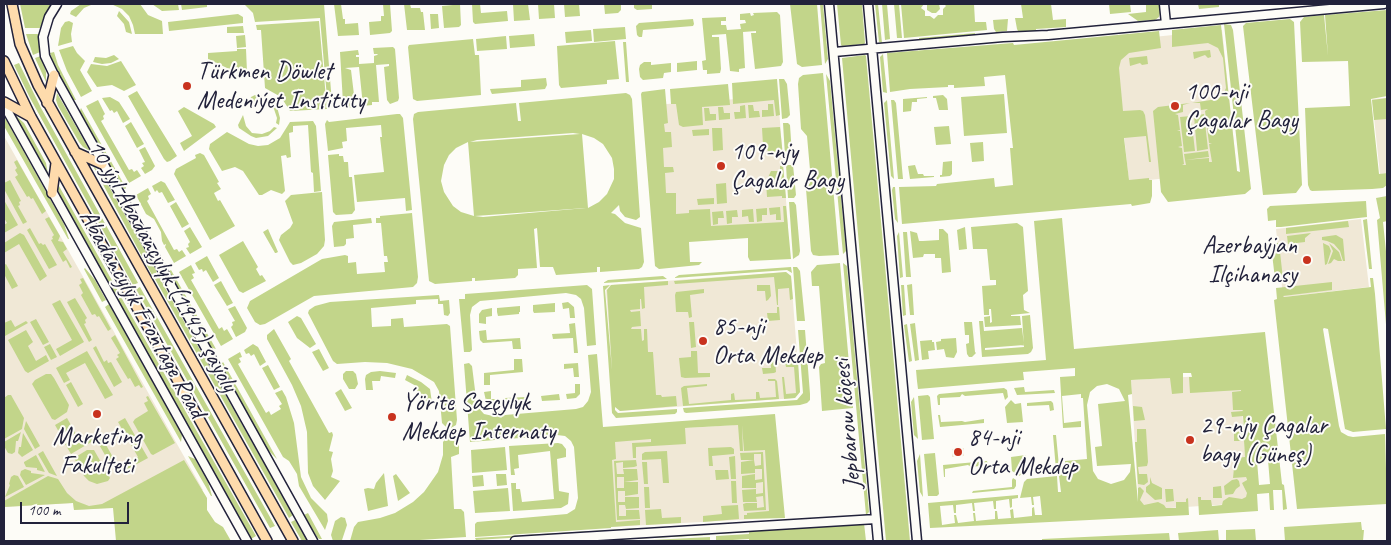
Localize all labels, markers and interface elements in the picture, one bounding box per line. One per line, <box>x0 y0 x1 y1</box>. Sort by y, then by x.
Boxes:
place label: Türkmen Döwlet Medeniýet Instituty <box>197 57 365 116</box>
place label: 100-nji Çagalar Bagy <box>1185 77 1298 136</box>
marker: Türkmen Döwlet Medeniýet Instituty <box>181 80 193 92</box>
marker: 100-nji Çagalar Bagy <box>1169 100 1181 112</box>
street label: 10 ýyl Abadançylyk (1945) şaýoly <box>80 135 244 397</box>
place label: 109-njy Çagalar Bagy <box>731 137 844 196</box>
marker: 109-njy Çagalar Bagy <box>715 160 727 172</box>
street label: Abadancylyk Frontage Road <box>72 204 212 424</box>
place label: Azerbaýjan Ilçihanasy <box>1202 231 1297 290</box>
marker: Azerbaýjan Ilçihanasy <box>1301 254 1313 266</box>
place label: 85-nji Orta Mekdep <box>713 312 822 371</box>
marker: 85-nji Orta Mekdep <box>697 335 709 347</box>
street label: Jepbarow köçesi <box>827 358 869 490</box>
place label: Ýörite Sazçylyk Mekdep Internaty <box>402 388 555 447</box>
marker: Marketing Fakulteti <box>91 408 103 420</box>
marker: Ýörite Sazçylyk Mekdep Internaty <box>386 411 398 423</box>
place label: 29-njy Çagalar bagy (Güneş) <box>1200 411 1327 470</box>
place label: Marketing Fakulteti <box>53 422 141 481</box>
place label: 84-nji Orta Mekdep <box>968 423 1077 482</box>
marker: 29-njy Çagalar bagy (Güneş) <box>1184 434 1196 446</box>
marker: 84-nji Orta Mekdep <box>952 446 964 458</box>
scale bar <box>22 492 131 524</box>
text: 100 m <box>28 501 60 520</box>

